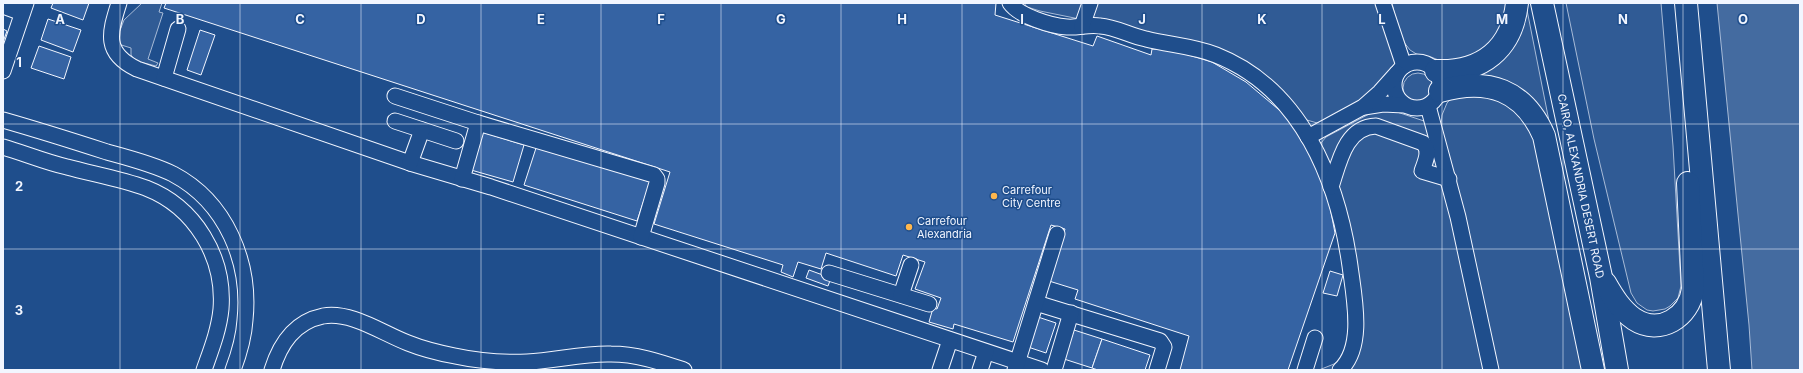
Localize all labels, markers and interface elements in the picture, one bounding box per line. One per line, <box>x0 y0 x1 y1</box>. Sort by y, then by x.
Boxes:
text: A <box>55 11 65 27</box>
text: B <box>176 11 185 27</box>
text: C <box>295 11 305 27</box>
text: D <box>416 11 426 27</box>
text: E <box>537 11 545 27</box>
text: F <box>657 11 665 27</box>
text: G <box>776 11 786 27</box>
text: H <box>897 11 907 27</box>
text: I <box>1020 11 1024 27</box>
text: J <box>1138 11 1146 27</box>
text: K <box>1257 11 1267 27</box>
text: L <box>1378 11 1386 27</box>
text: M <box>1496 11 1508 27</box>
text: N <box>1618 11 1628 27</box>
text: O <box>1738 11 1748 27</box>
text: 1 <box>16 54 22 70</box>
street label: CAIRO, ALEXANDRIA DESERT ROAD <box>1555 92 1607 280</box>
text: 2 <box>15 178 23 194</box>
place label: Carrefour City Centre <box>1002 183 1061 210</box>
marker: Carrefour City Centre <box>989 191 999 201</box>
place label: Carrefour Alexandria <box>917 214 972 241</box>
marker: Carrefour Alexandria <box>904 222 914 232</box>
text: 3 <box>15 302 23 318</box>

